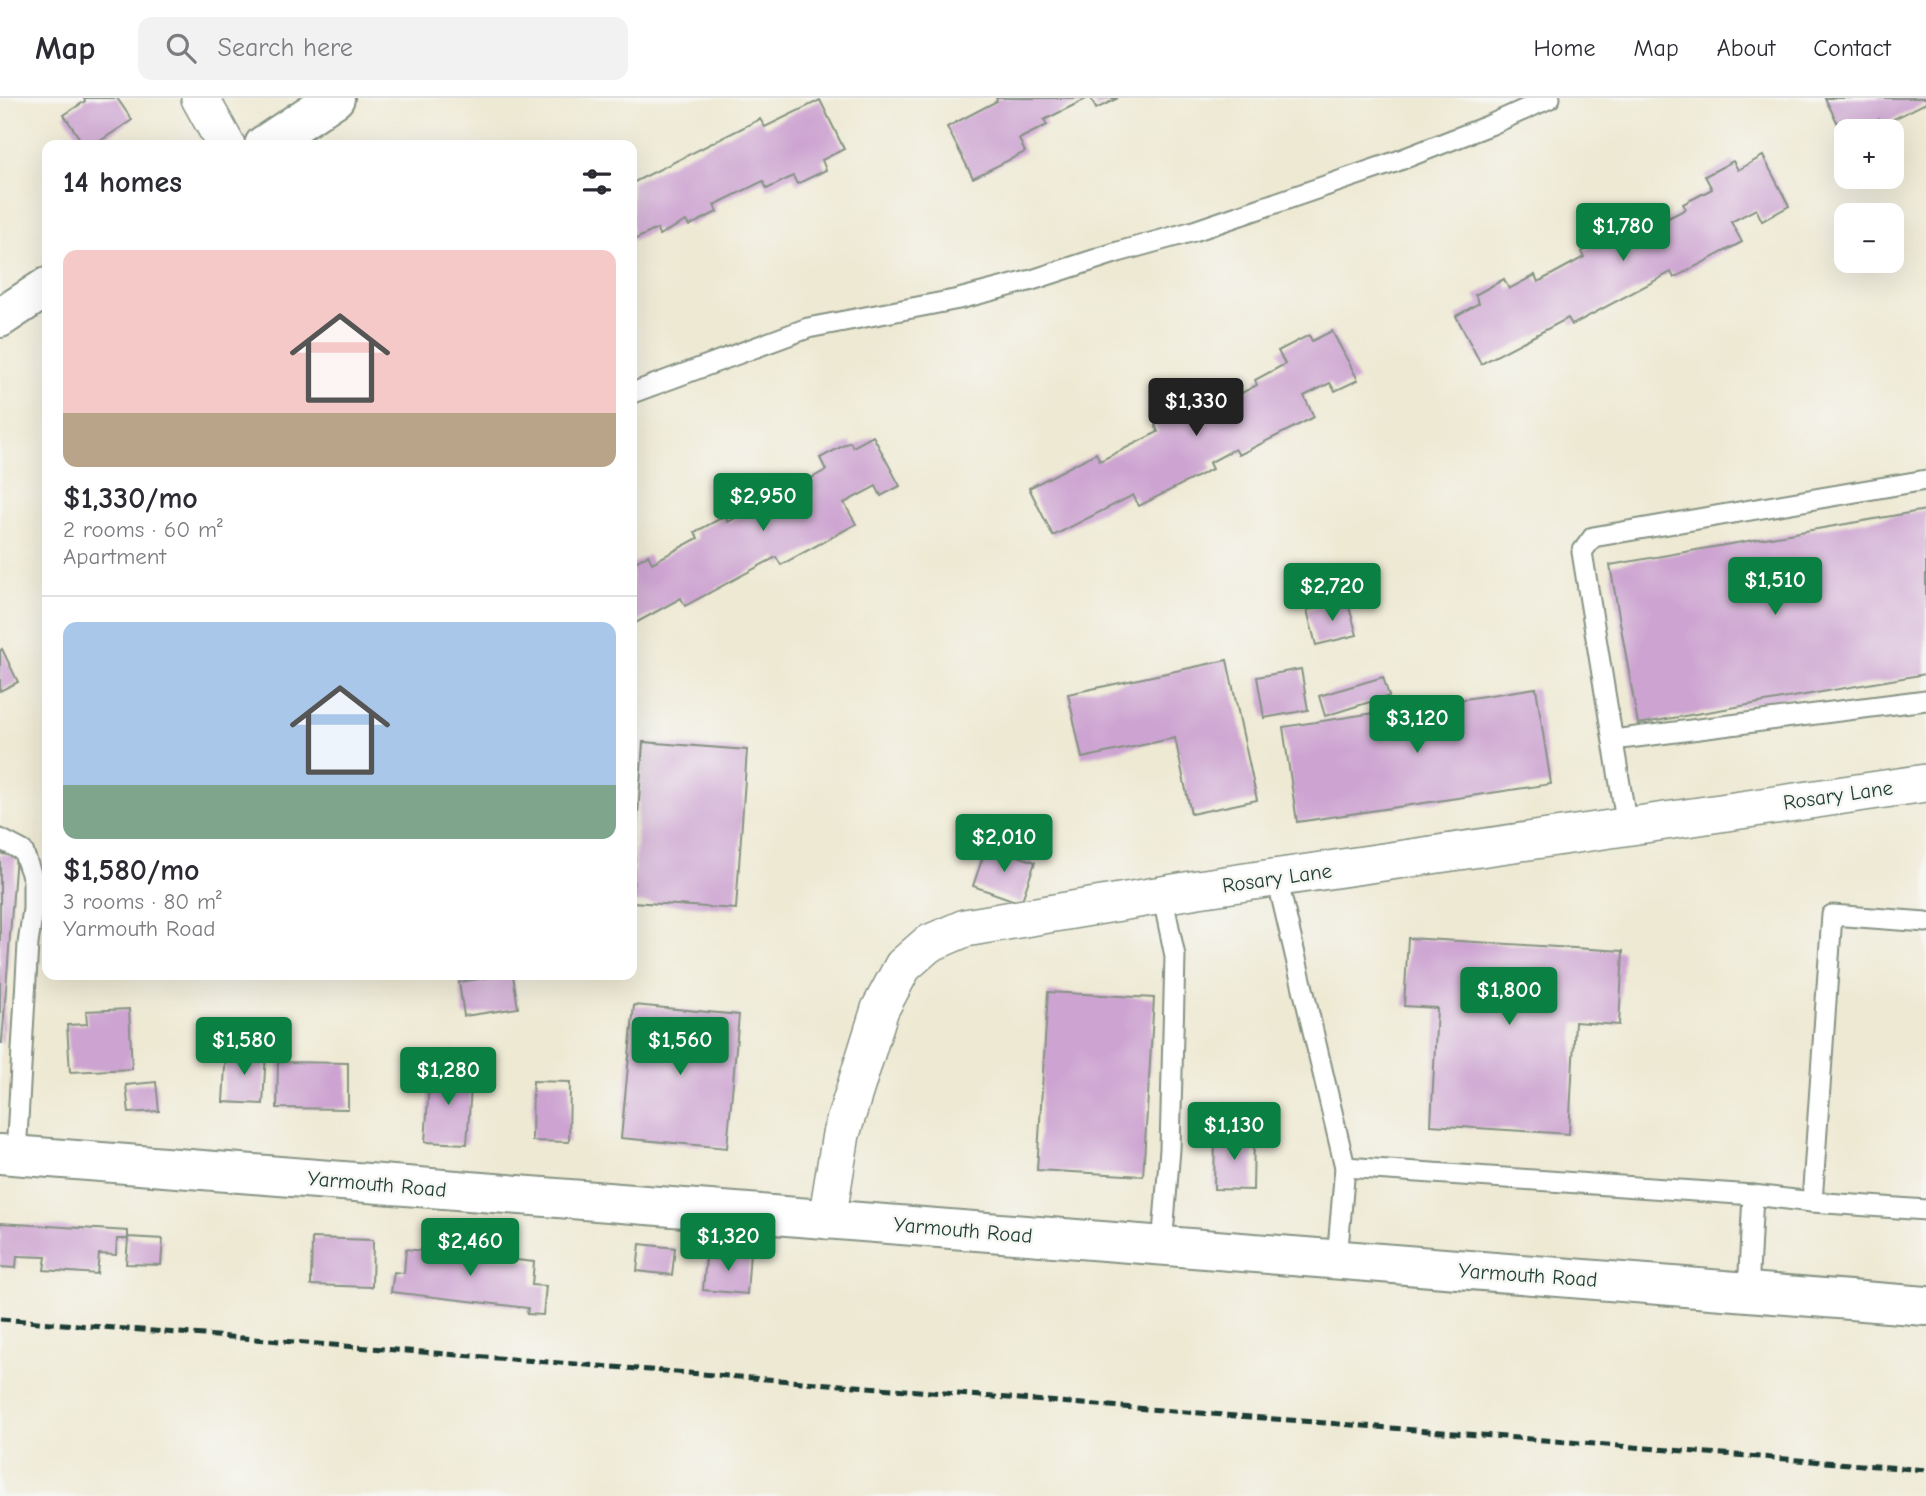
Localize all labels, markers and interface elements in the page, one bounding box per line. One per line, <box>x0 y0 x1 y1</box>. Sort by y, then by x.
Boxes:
search box <box>138 17 628 80</box>
text: Map <box>35 29 96 67</box>
icon: search <box>162 29 200 67</box>
text: Search here <box>218 33 353 63</box>
text: Home <box>1534 34 1595 62</box>
text: Map <box>1633 34 1679 62</box>
text: About <box>1717 34 1775 62</box>
text: Contact <box>1813 34 1891 62</box>
map controls <box>1834 119 1904 273</box>
button: + <box>1834 119 1904 189</box>
icon: filters <box>578 163 616 201</box>
text: 14 homes <box>63 165 182 200</box>
button: − <box>1834 203 1904 273</box>
pin: $1,780 <box>1566 204 1680 263</box>
text: $1,780 <box>1592 212 1654 239</box>
icon: home <box>277 295 403 421</box>
pin: $1,330 <box>1139 378 1253 438</box>
text: $1,330 <box>1164 387 1228 414</box>
pin: $2,950 <box>706 474 820 533</box>
text: $1,330/mo <box>63 481 198 516</box>
text: $2,950 <box>729 482 797 509</box>
text: 2 rooms · 60 m² <box>63 516 223 543</box>
text: Apartment <box>63 543 166 570</box>
pin: $1,510 <box>1718 558 1832 617</box>
pin: $2,720 <box>1275 564 1389 623</box>
text: $1,510 <box>1744 566 1806 593</box>
text: $2,720 <box>1300 572 1364 599</box>
icon: home <box>277 667 403 793</box>
pin: $3,120 <box>1360 696 1474 755</box>
text: $3,120 <box>1385 704 1449 731</box>
street label: Rosary Lane <box>1782 775 1894 815</box>
pin: $2,010 <box>947 814 1061 874</box>
text: $2,010 <box>971 823 1037 850</box>
text: $1,580/mo <box>63 853 200 888</box>
street label: Rosary Lane <box>1221 858 1333 898</box>
text: 3 rooms · 80 m² <box>63 888 222 915</box>
text: Yarmouth Road <box>63 915 215 942</box>
pin: $1,800 <box>1452 968 1566 1027</box>
text: $1,800 <box>1476 976 1542 1003</box>
pin: $1,580 <box>187 1018 301 1077</box>
pin: $1,560 <box>623 1018 737 1077</box>
text: $1,580 <box>212 1026 276 1053</box>
text: $1,560 <box>648 1026 712 1053</box>
pin: $1,280 <box>391 1048 505 1107</box>
text: $1,280 <box>416 1056 480 1083</box>
pin: $1,130 <box>1177 1102 1291 1162</box>
text: $1,130 <box>1204 1111 1264 1138</box>
street label: Yarmouth Road <box>307 1166 447 1202</box>
street label: Yarmouth Road <box>893 1212 1033 1248</box>
pin: $1,320 <box>671 1214 785 1273</box>
pin: $2,460 <box>413 1218 527 1278</box>
text: $1,320 <box>696 1222 760 1249</box>
text: $2,460 <box>437 1227 503 1254</box>
street label: Yarmouth Road <box>1458 1258 1598 1292</box>

